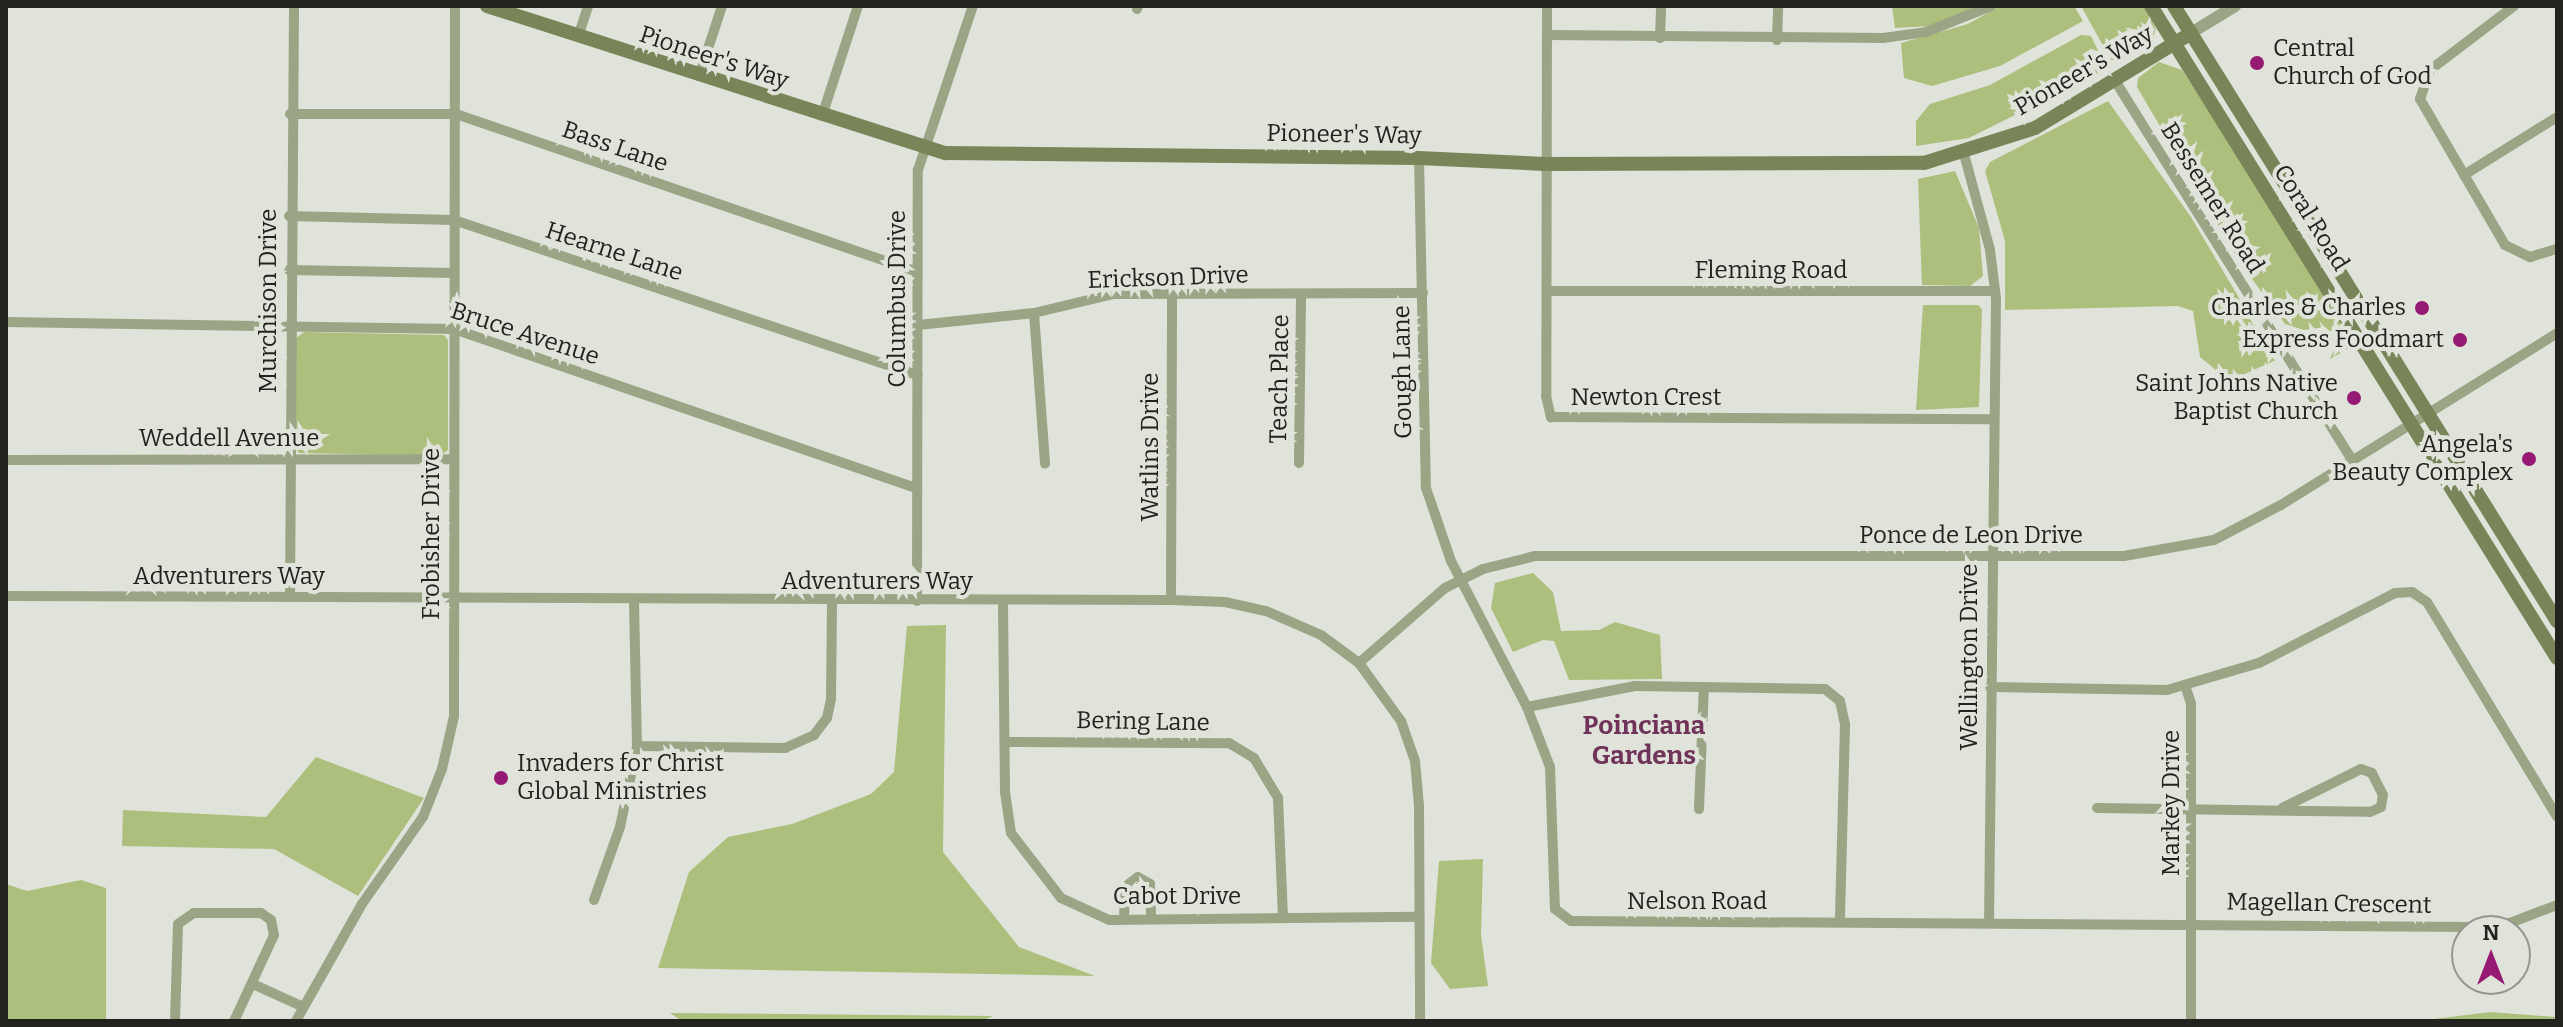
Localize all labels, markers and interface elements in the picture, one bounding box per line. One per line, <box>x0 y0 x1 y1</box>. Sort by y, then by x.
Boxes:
street label: Pioneer's Way <box>636 20 792 96</box>
street label: Pioneer's Way <box>2010 20 2158 122</box>
place label: Central Church of God <box>2273 35 2432 91</box>
marker: Central Church of God <box>2248 54 2266 72</box>
street label: Bass Lane <box>558 115 672 179</box>
street label: Bessemer Road <box>2154 117 2270 279</box>
street label: Pioneer's Way <box>1266 119 1422 151</box>
street label: Coral Road <box>2267 160 2355 276</box>
street label: Murchison Drive <box>255 209 283 393</box>
street label: Columbus Drive <box>884 210 912 388</box>
street label: Hearne Lane <box>542 216 686 288</box>
street label: Fleming Road <box>1694 257 1848 285</box>
street label: Erickson Drive <box>1087 261 1249 295</box>
place label: Charles & Charles <box>2211 294 2406 322</box>
street label: Bruce Avenue <box>447 296 603 372</box>
marker: Charles & Charles <box>2413 299 2431 317</box>
street label: Gough Lane <box>1387 305 1419 439</box>
street label: Teach Place <box>1264 314 1296 444</box>
place label: Express Foodmart <box>2242 326 2444 354</box>
marker: Express Foodmart <box>2451 331 2469 349</box>
place label: Saint Johns Native Baptist Church <box>2135 370 2338 426</box>
street label: Watlins Drive <box>1137 373 1165 521</box>
street label: Newton Crest <box>1571 384 1721 412</box>
marker: Saint Johns Native Baptist Church <box>2345 389 2363 407</box>
street label: Weddell Avenue <box>139 425 319 453</box>
place label: Angela's Beauty Complex <box>2332 431 2513 487</box>
street label: Frobisher Drive <box>418 448 446 620</box>
marker: Angela's Beauty Complex <box>2520 450 2538 468</box>
street label: Ponce de Leon Drive <box>1859 522 2083 550</box>
street label: Adventurers Way <box>133 563 325 591</box>
street label: Wellington Drive <box>1956 564 1984 750</box>
street label: Adventurers Way <box>781 568 973 596</box>
street label: Bering Lane <box>1076 706 1210 738</box>
district label: Poinciana Gardens <box>1583 710 1705 772</box>
street label: Markey Drive <box>2158 730 2186 876</box>
place label: Invaders for Christ Global Ministries <box>517 750 724 806</box>
marker: Invaders for Christ Global Ministries <box>492 769 510 787</box>
street label: Cabot Drive <box>1113 883 1241 911</box>
street label: Nelson Road <box>1627 888 1767 916</box>
street label: Magellan Crescent <box>2226 888 2432 920</box>
north arrow <box>2451 915 2531 995</box>
text: N <box>2483 919 2499 946</box>

